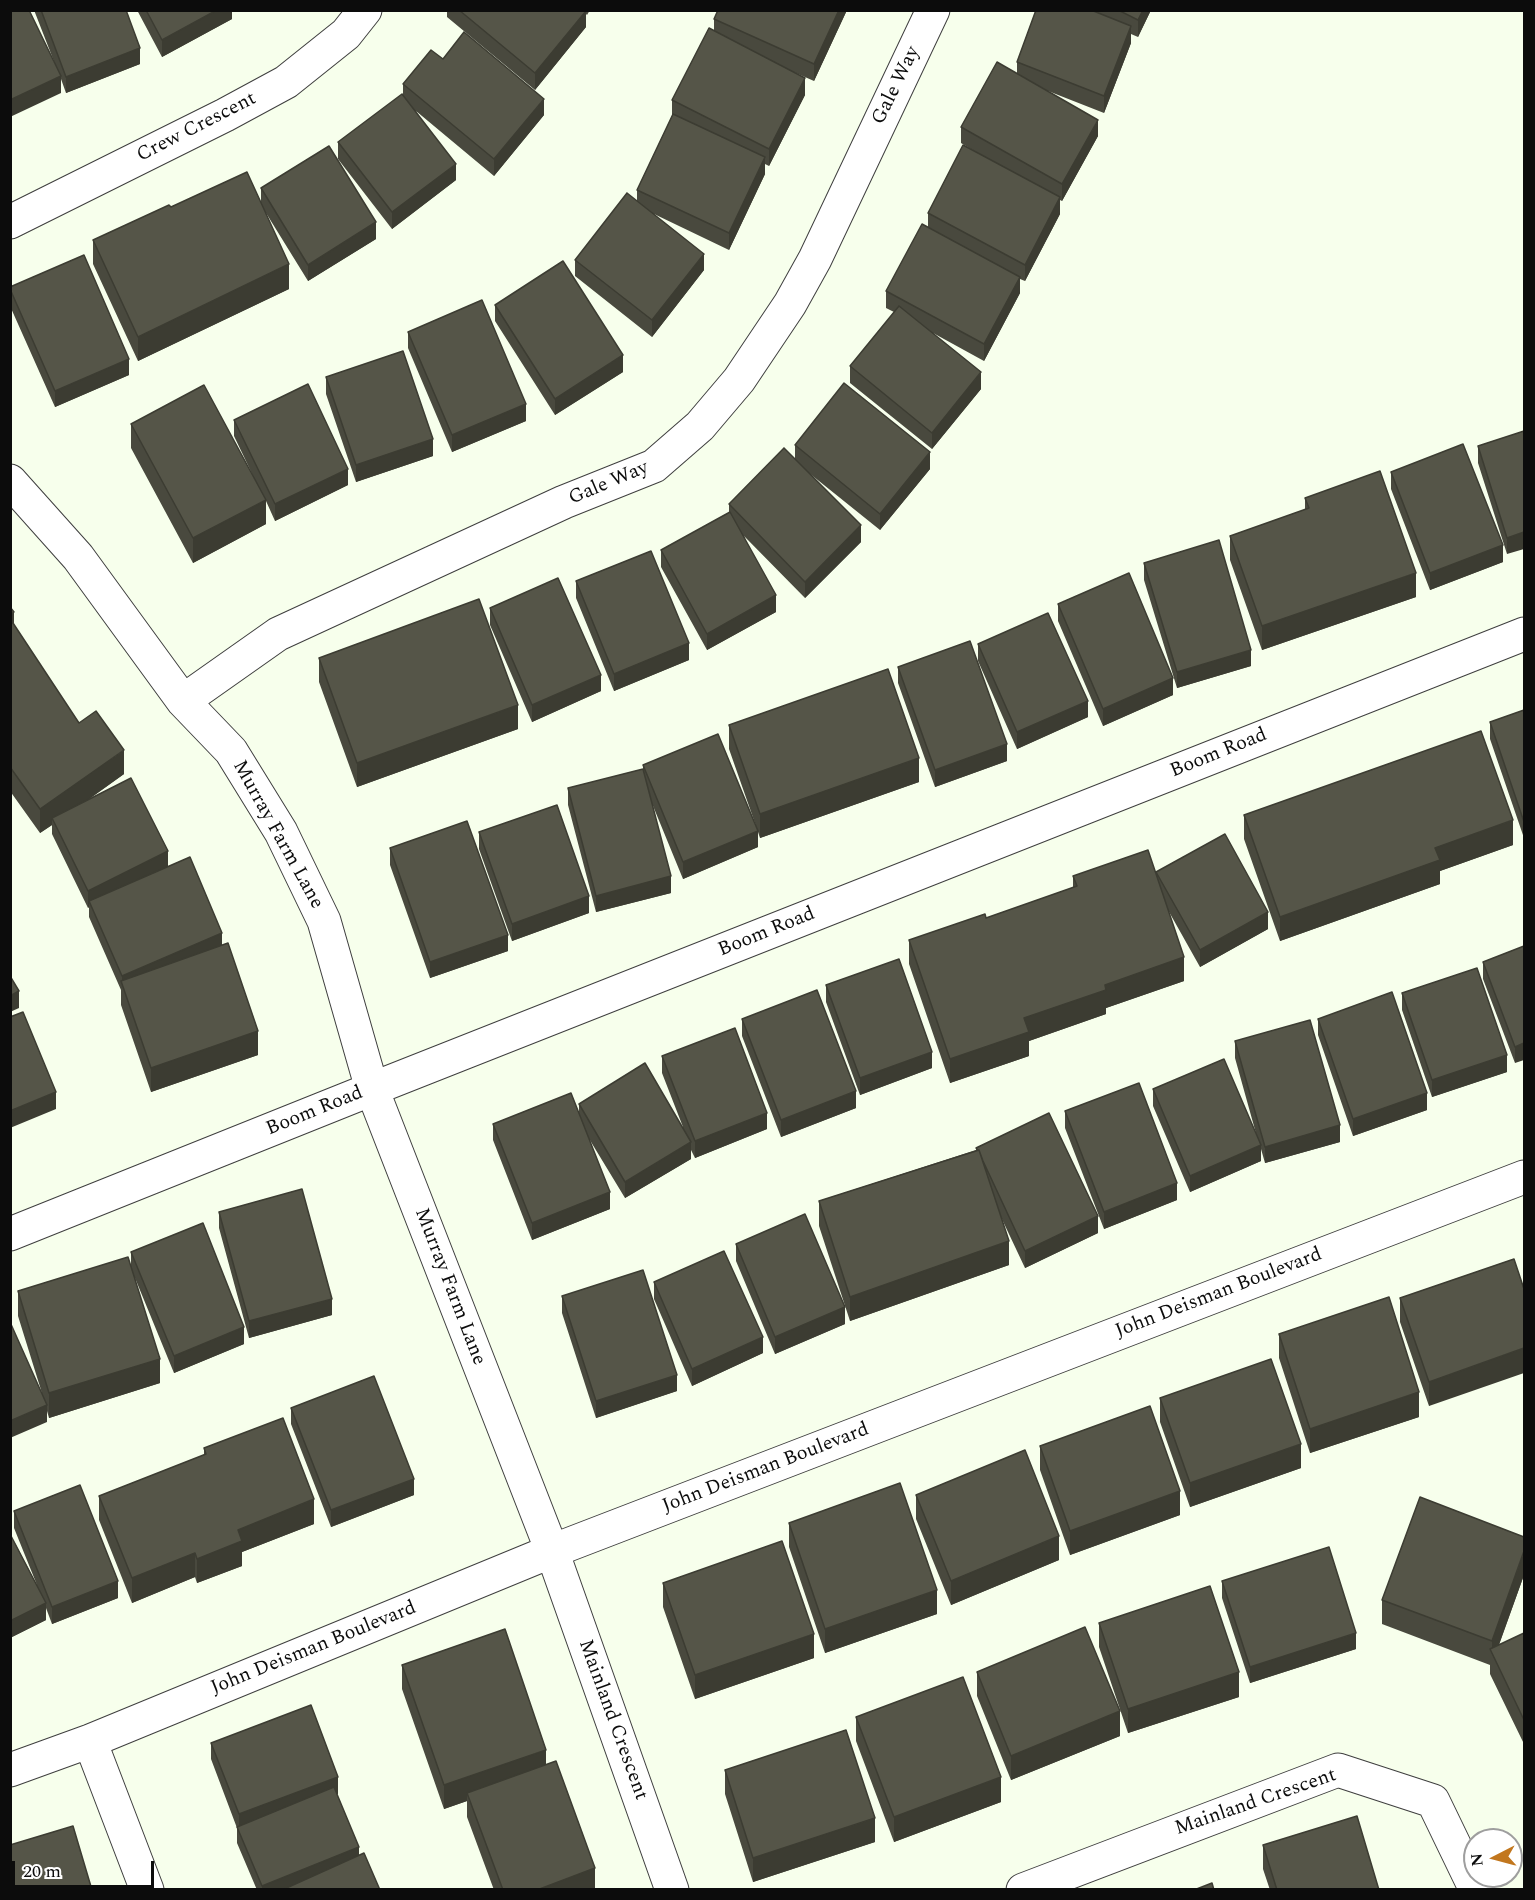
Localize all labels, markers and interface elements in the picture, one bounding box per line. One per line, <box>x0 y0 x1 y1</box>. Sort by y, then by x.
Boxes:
street label: Gale Way <box>868 43 926 129</box>
street label: Crew Crescent <box>133 88 261 168</box>
street label: Gale Way <box>566 457 652 511</box>
street label: Boom Road <box>1167 724 1271 784</box>
street label: Murray Farm Lane <box>226 756 328 914</box>
street label: Boom Road <box>715 903 819 963</box>
street label: Boom Road <box>263 1082 367 1142</box>
street label: Murray Farm Lane <box>408 1205 490 1369</box>
street label: John Deisman Boulevard <box>1112 1243 1326 1345</box>
street label: John Deisman Boulevard <box>659 1418 873 1520</box>
street label: John Deisman Boulevard <box>208 1597 420 1701</box>
street label: Mainland Crescent <box>572 1636 652 1804</box>
street label: Mainland Crescent <box>1172 1764 1340 1842</box>
north arrow <box>1463 1828 1523 1888</box>
scale bar <box>15 1849 158 1887</box>
text: N <box>1464 1852 1490 1867</box>
text: 20 m <box>23 1858 61 1885</box>

